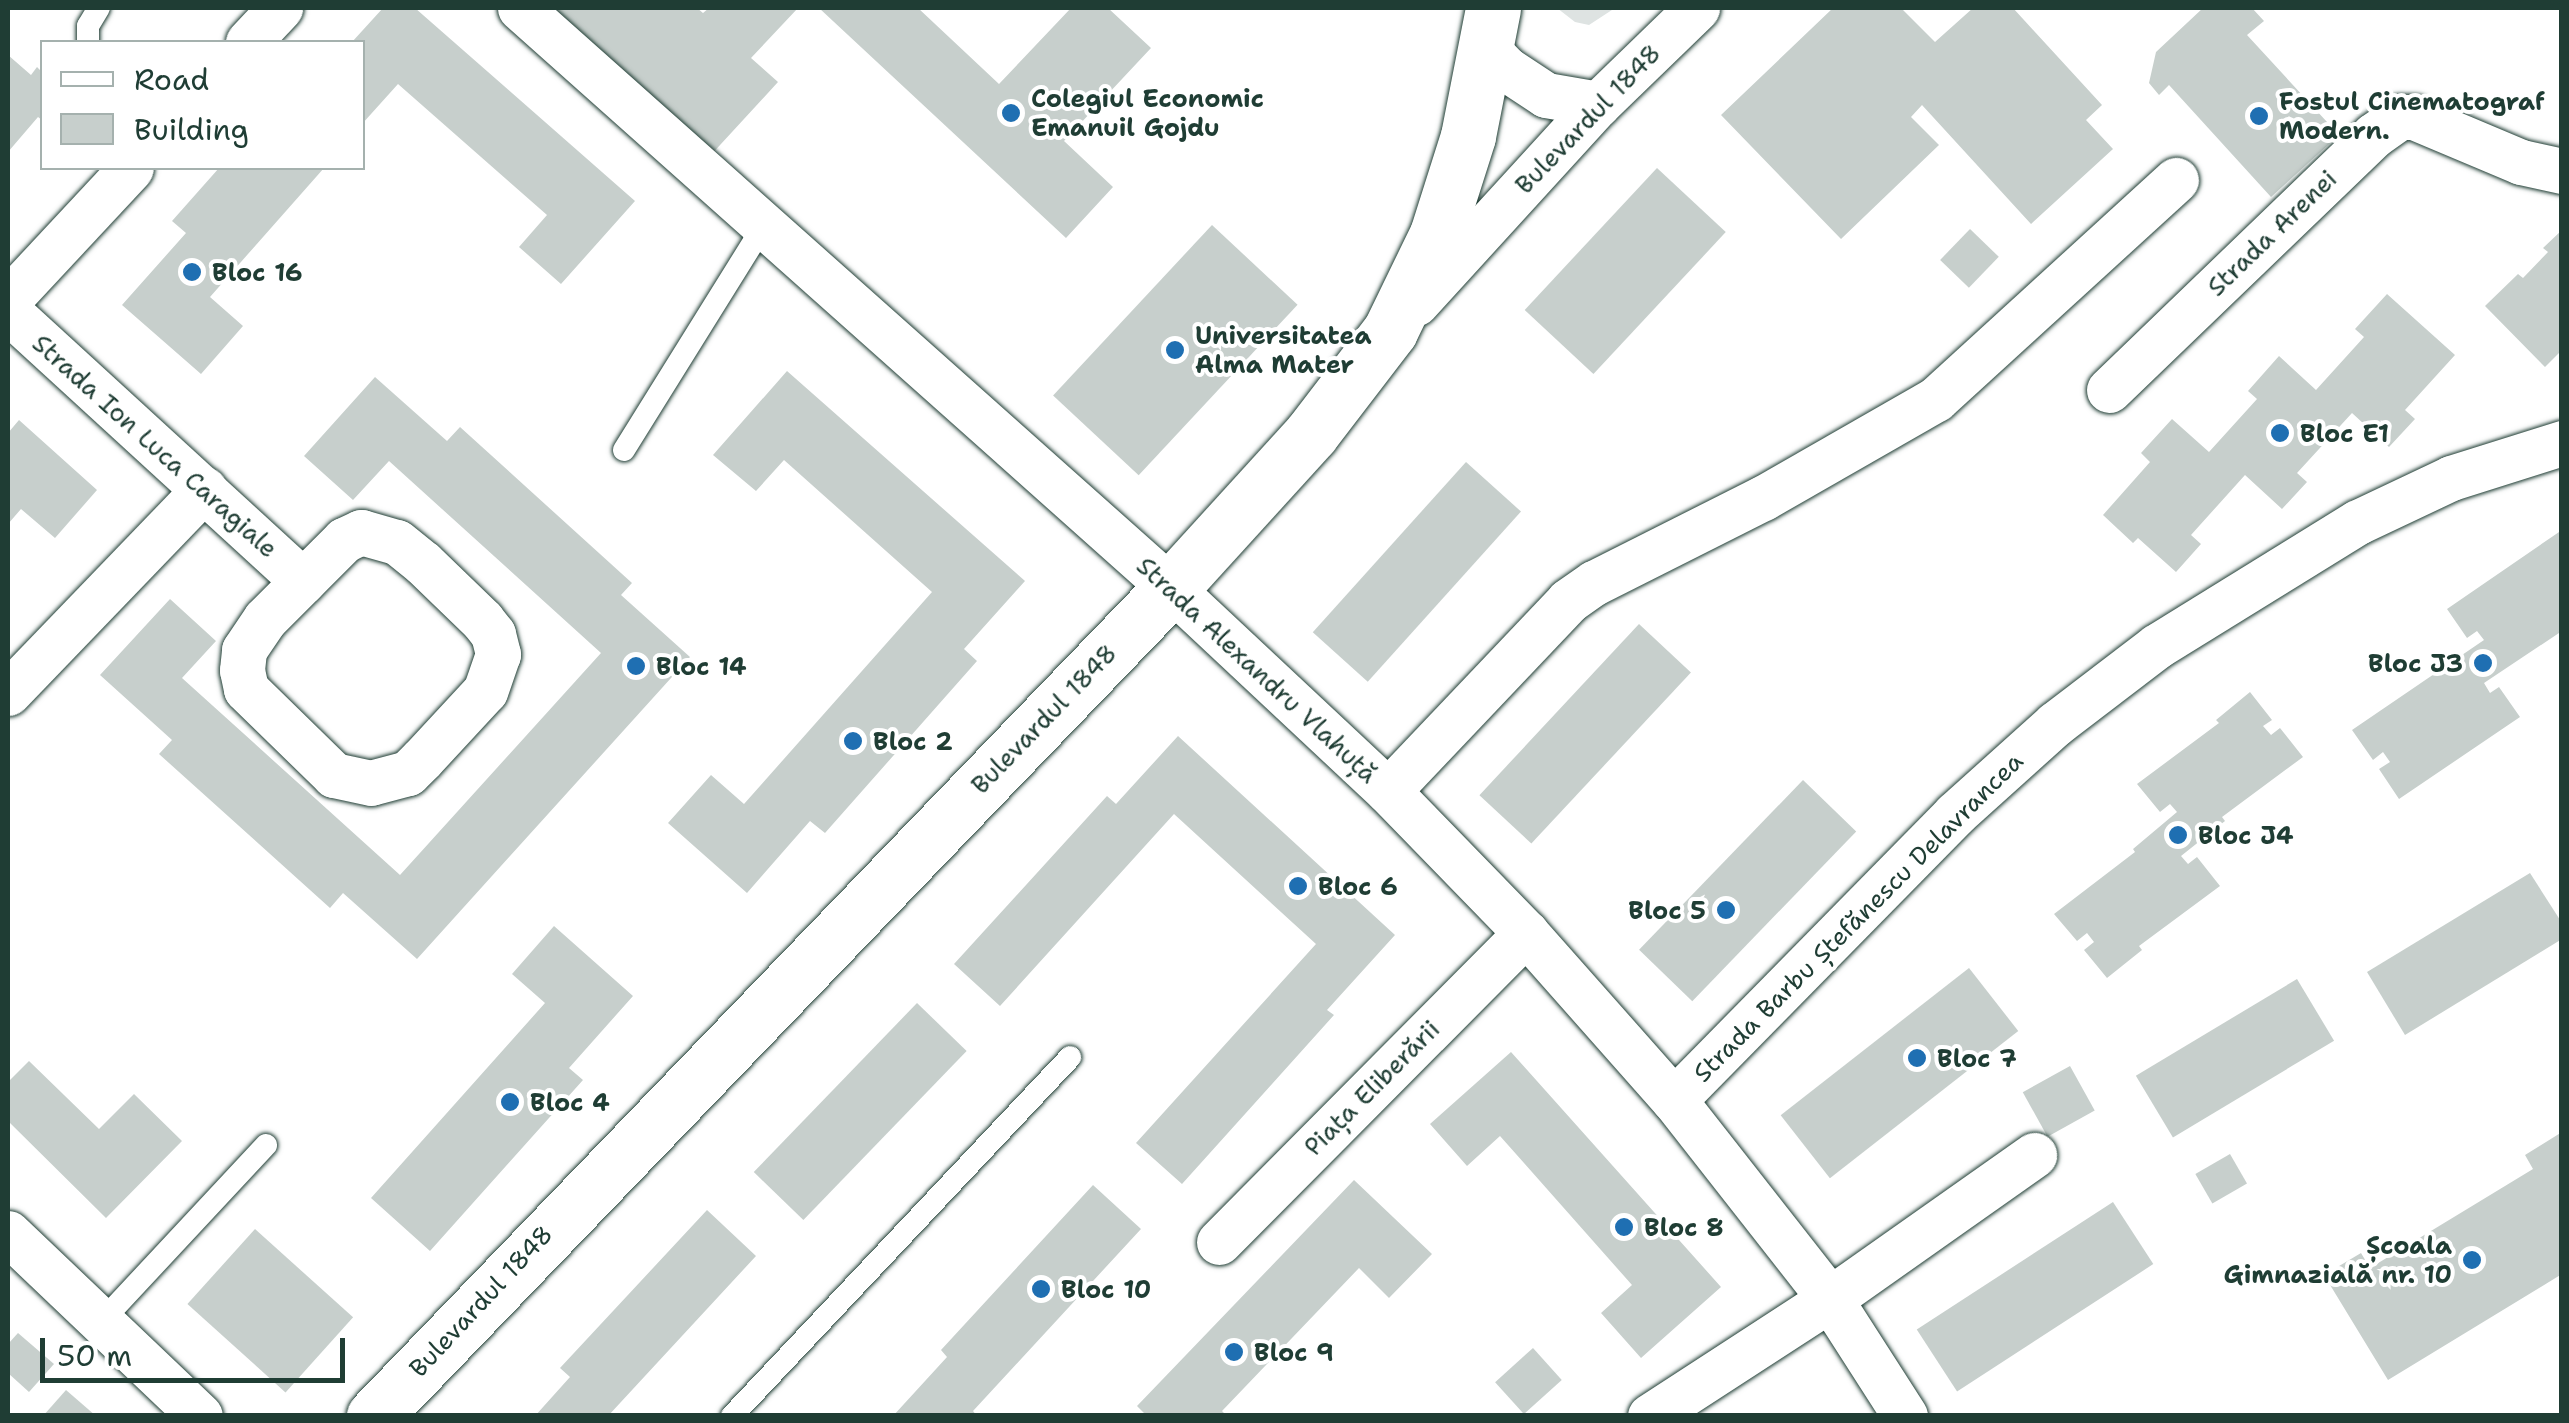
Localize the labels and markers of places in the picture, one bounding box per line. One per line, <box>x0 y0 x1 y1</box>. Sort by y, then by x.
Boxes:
place label: Colegiul Economic Emanuil Gojdu <box>1031 84 1264 143</box>
place label: Fostul Cinematograf Modern. <box>2279 87 2545 146</box>
marker: Colegiul Economic Emanuil Gojdu <box>1000 102 1022 124</box>
marker: Fostul Cinematograf Modern. <box>2248 105 2270 127</box>
place label: Bloc 16 <box>212 257 302 287</box>
marker: Bloc 16 <box>181 261 203 283</box>
place label: Universitatea Alma Mater <box>1195 321 1372 380</box>
marker: Universitatea Alma Mater <box>1164 339 1186 361</box>
place label: Bloc E1 <box>2300 418 2389 448</box>
marker: Bloc E1 <box>2269 422 2291 444</box>
place label: Bloc J3 <box>2368 648 2463 678</box>
place label: Bloc 14 <box>656 651 747 681</box>
marker: Bloc J3 <box>2472 652 2494 674</box>
marker: Bloc 14 <box>625 655 647 677</box>
place label: Bloc 2 <box>873 726 953 756</box>
marker: Bloc 2 <box>842 730 864 752</box>
place label: Bloc J4 <box>2198 820 2294 850</box>
marker: Bloc J4 <box>2167 824 2189 846</box>
place label: Bloc 6 <box>1318 871 1398 901</box>
marker: Bloc 6 <box>1287 875 1309 897</box>
place label: Bloc 5 <box>1628 895 1706 925</box>
marker: Bloc 5 <box>1715 899 1737 921</box>
place label: Bloc 7 <box>1937 1043 2017 1073</box>
marker: Bloc 7 <box>1906 1047 1928 1069</box>
place label: Bloc 4 <box>530 1087 610 1117</box>
marker: Bloc 4 <box>499 1091 521 1113</box>
place label: Bloc 8 <box>1644 1212 1724 1242</box>
marker: Bloc 8 <box>1613 1216 1635 1238</box>
place label: Școala Gimnazială nr. 10 <box>2223 1231 2452 1290</box>
marker: Școala Gimnazială nr. 10 <box>2461 1249 2483 1271</box>
place label: Bloc 10 <box>1061 1274 1151 1304</box>
marker: Bloc 10 <box>1030 1278 1052 1300</box>
place label: Bloc 9 <box>1254 1337 1334 1367</box>
marker: Bloc 9 <box>1223 1341 1245 1363</box>

